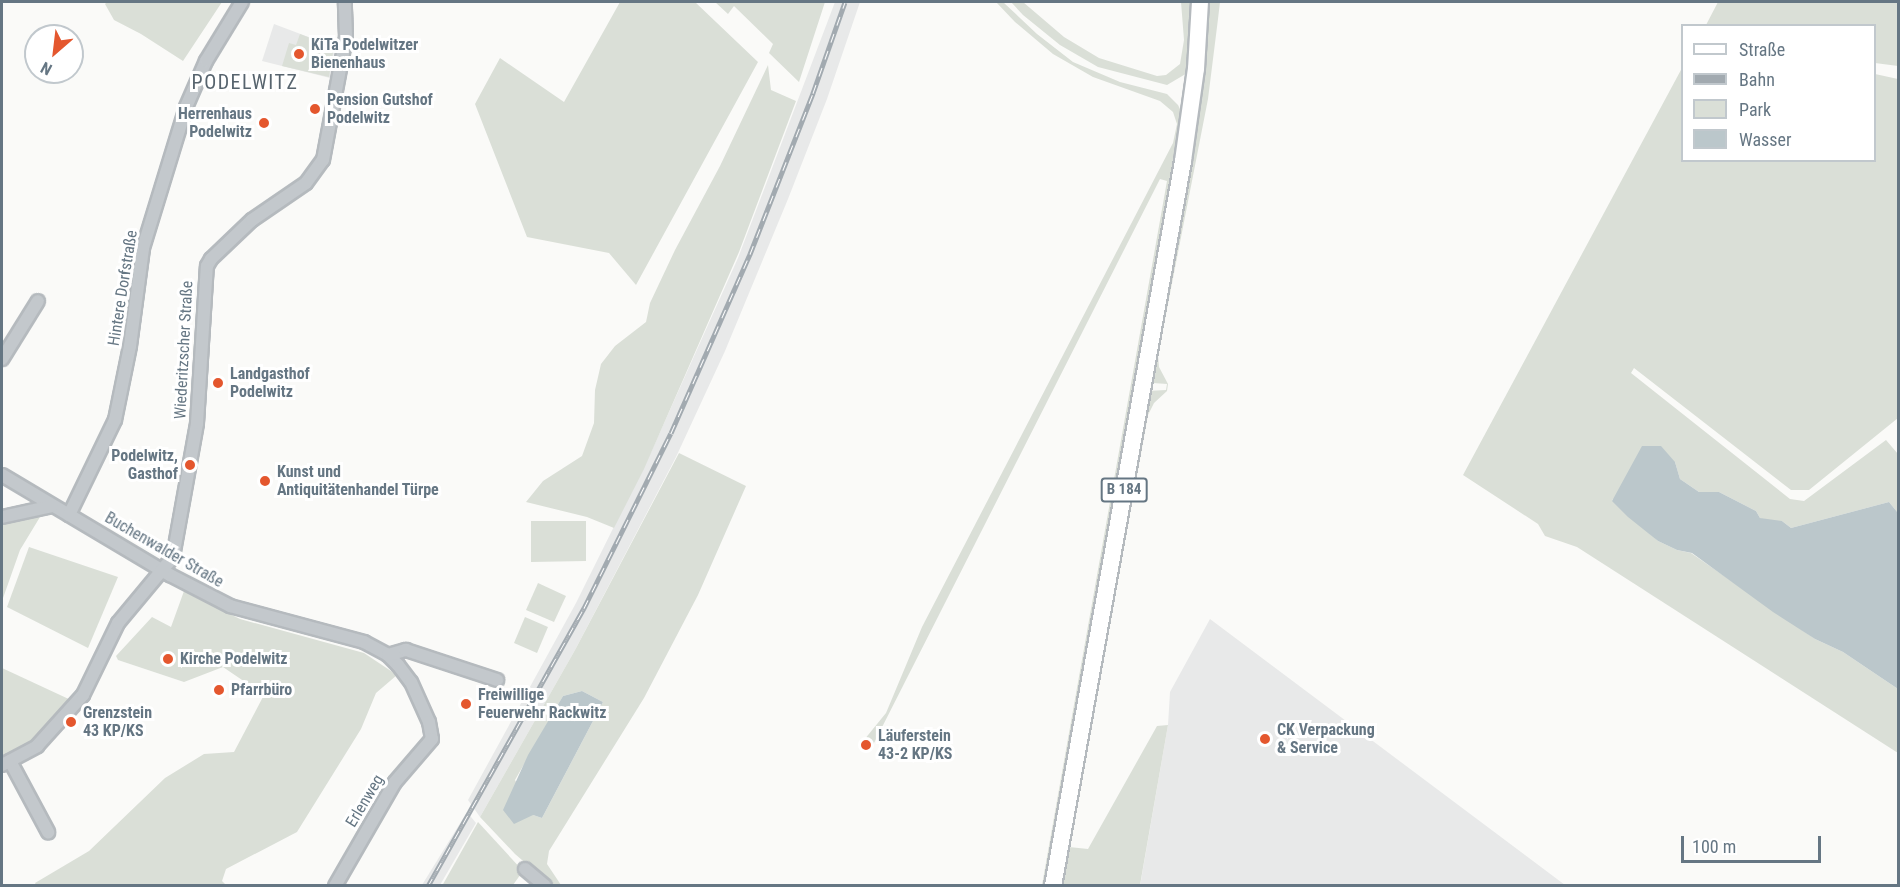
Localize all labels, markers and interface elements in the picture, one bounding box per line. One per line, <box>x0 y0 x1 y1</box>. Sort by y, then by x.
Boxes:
north arrow <box>24 24 84 84</box>
legend <box>1681 24 1876 162</box>
place label: KiTa Podelwitzer Bienenhaus <box>311 35 418 73</box>
text: Straße <box>1739 39 1785 60</box>
marker: KiTa Podelwitzer Bienenhaus <box>292 47 306 61</box>
text: N <box>37 58 55 79</box>
text: Bahn <box>1739 69 1775 90</box>
district label: PODELWITZ <box>192 70 298 94</box>
place label: Pension Gutshof Podelwitz <box>327 90 433 128</box>
text: Park <box>1739 99 1771 120</box>
marker: Pension Gutshof Podelwitz <box>308 102 322 116</box>
place label: Herrenhaus Podelwitz <box>178 104 252 142</box>
marker: Herrenhaus Podelwitz <box>257 116 271 130</box>
text: Wasser <box>1739 129 1791 150</box>
street label: Hintere Dorfstraße <box>104 229 142 347</box>
street label: Wiederitzscher Straße <box>171 280 197 420</box>
place label: Landgasthof Podelwitz <box>230 364 310 402</box>
marker: Landgasthof Podelwitz <box>211 376 225 390</box>
place label: Podelwitz, Gasthof <box>111 446 178 484</box>
marker: Podelwitz, Gasthof <box>183 458 197 472</box>
place label: Kunst und Antiquitätenhandel Türpe <box>277 462 439 500</box>
marker: Kunst und Antiquitätenhandel Türpe <box>258 474 272 488</box>
road number: B 184 <box>1100 478 1148 502</box>
street label: Buchenwalder Straße <box>101 508 227 592</box>
place label: Kirche Podelwitz <box>180 649 287 669</box>
marker: Kirche Podelwitz <box>161 652 175 666</box>
place label: Pfarrbüro <box>231 680 292 700</box>
marker: Pfarrbüro <box>212 683 226 697</box>
place label: Freiwillige Feuerwehr Rackwitz <box>478 685 606 723</box>
marker: Freiwillige Feuerwehr Rackwitz <box>459 697 473 711</box>
place label: Grenzstein 43 KP/KS <box>83 703 152 741</box>
marker: Grenzstein 43 KP/KS <box>64 715 78 729</box>
place label: CK Verpackung & Service <box>1277 720 1375 758</box>
place label: Läuferstein 43-2 KP/KS <box>878 726 952 764</box>
marker: CK Verpackung & Service <box>1258 732 1272 746</box>
marker: Läuferstein 43-2 KP/KS <box>859 738 873 752</box>
street label: Erlenweg <box>342 771 388 831</box>
scale bar <box>1684 824 1824 862</box>
text: 100 m <box>1692 836 1736 857</box>

